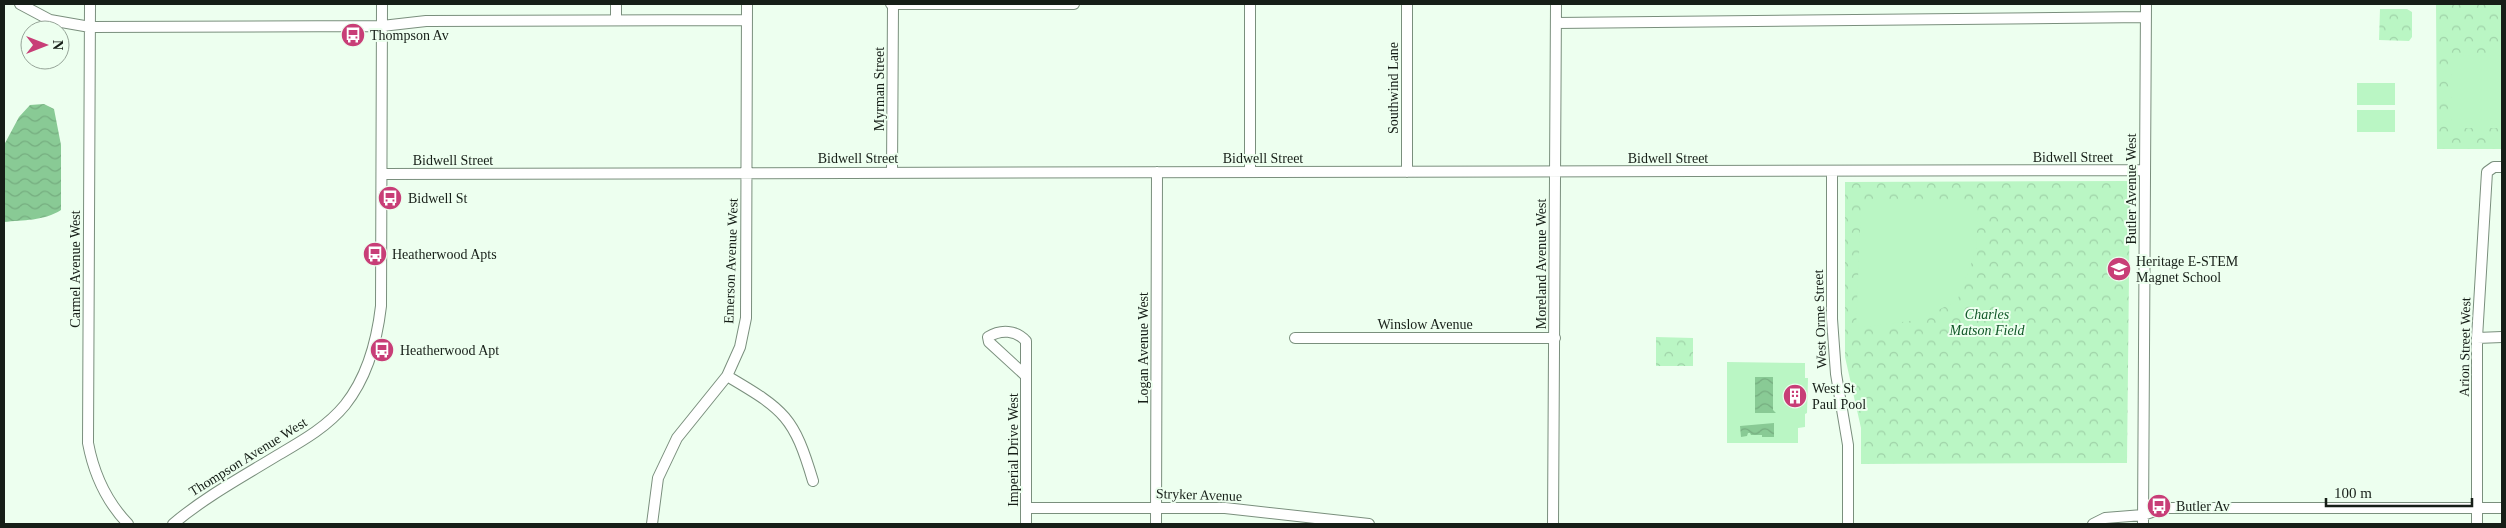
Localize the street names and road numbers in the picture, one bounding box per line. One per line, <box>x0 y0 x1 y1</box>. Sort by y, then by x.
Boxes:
street label: Southwind Lane <box>1386 42 1401 134</box>
street label: Myrman Street <box>872 47 887 131</box>
street label: Butler Avenue West <box>2124 133 2139 245</box>
street label: Bidwell Street <box>2033 150 2113 165</box>
street label: Bidwell Street <box>818 151 898 166</box>
street label: Bidwell Street <box>1223 151 1303 166</box>
street label: Bidwell Street <box>1628 151 1708 166</box>
street label: Bidwell Street <box>413 153 493 168</box>
street label: Emerson Avenue West <box>721 198 741 324</box>
street label: Moreland Avenue West <box>1534 199 1549 329</box>
street label: Carmel Avenue West <box>68 210 83 328</box>
street label: West Orme Street <box>1811 269 1829 369</box>
street label: Logan Avenue West <box>1136 292 1151 404</box>
street label: Arion Street West <box>2457 297 2473 397</box>
street label: Winslow Avenue <box>1377 317 1473 332</box>
street label: Imperial Drive West <box>1006 393 1021 507</box>
street label: Thompson Avenue West <box>186 415 310 499</box>
street label: Stryker Avenue <box>1156 486 1242 504</box>

